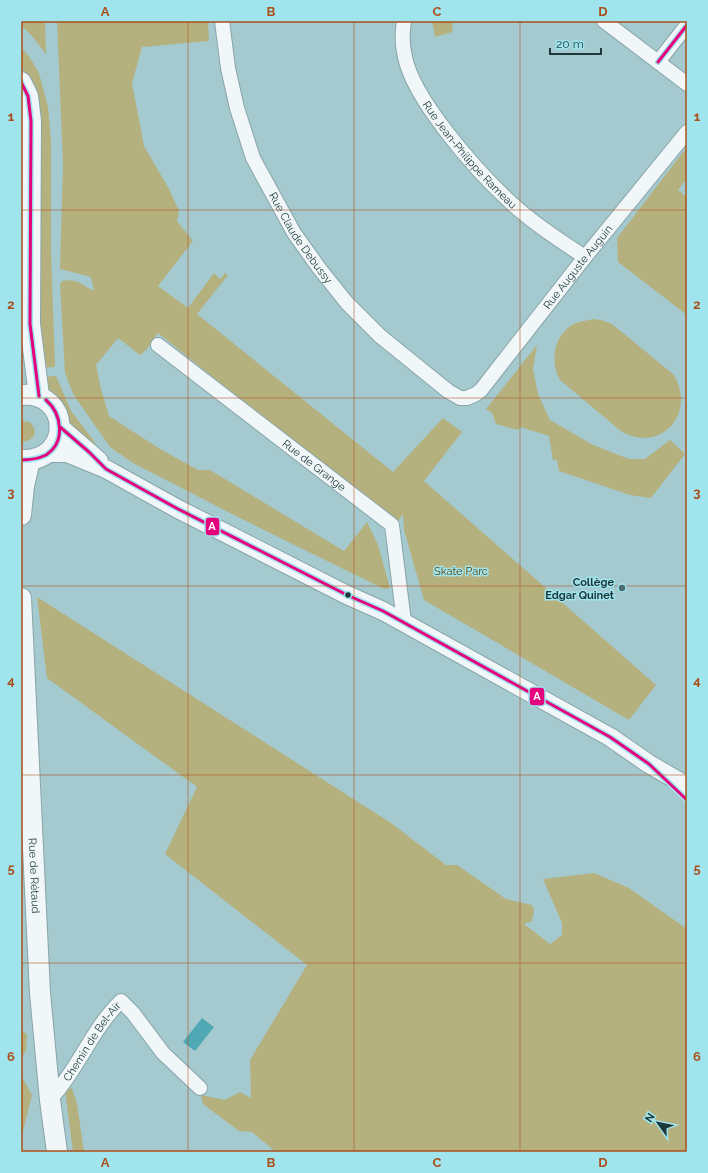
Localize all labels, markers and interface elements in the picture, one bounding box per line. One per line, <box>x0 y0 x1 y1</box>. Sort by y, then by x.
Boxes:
text: A <box>101 4 110 19</box>
text: B <box>267 4 276 19</box>
text: C <box>433 4 442 19</box>
text: D <box>598 4 608 19</box>
scale bar <box>550 30 601 56</box>
text: 20 m <box>556 37 584 51</box>
street label: Rue Jean-Philippe Rameau <box>420 99 519 212</box>
text: 1 <box>8 109 15 124</box>
text: 1 <box>694 109 701 124</box>
street label: Rue Claude Debussy <box>266 190 335 286</box>
street label: Rue Auguste Auguin <box>541 223 615 312</box>
text: 2 <box>7 297 15 312</box>
text: 2 <box>693 297 701 312</box>
street label: Rue de Grange <box>280 437 349 494</box>
text: 3 <box>7 485 15 500</box>
text: 3 <box>693 485 701 500</box>
line badge: A <box>205 517 220 536</box>
text: A <box>208 520 216 533</box>
park label: Skate Parc <box>434 565 488 578</box>
place label: Collège Edgar Quinet <box>545 576 615 602</box>
marker: Collège Edgar Quinet <box>617 583 627 593</box>
unlabelled marker <box>343 590 353 600</box>
text: 4 <box>7 673 15 688</box>
text: 4 <box>693 673 701 688</box>
line badge: A <box>529 687 545 706</box>
text: A <box>533 690 541 703</box>
street label: Rue de Rétaud <box>26 838 42 914</box>
text: 5 <box>7 861 15 876</box>
text: 5 <box>693 861 701 876</box>
street label: Chemin de Bel-Air <box>61 999 124 1084</box>
text: 6 <box>7 1049 15 1064</box>
text: 6 <box>693 1049 701 1064</box>
north arrow <box>638 1103 678 1143</box>
text: N <box>642 1111 658 1125</box>
text: A <box>101 1155 110 1170</box>
text: B <box>267 1155 276 1170</box>
text: C <box>433 1155 442 1170</box>
text: D <box>598 1155 608 1170</box>

